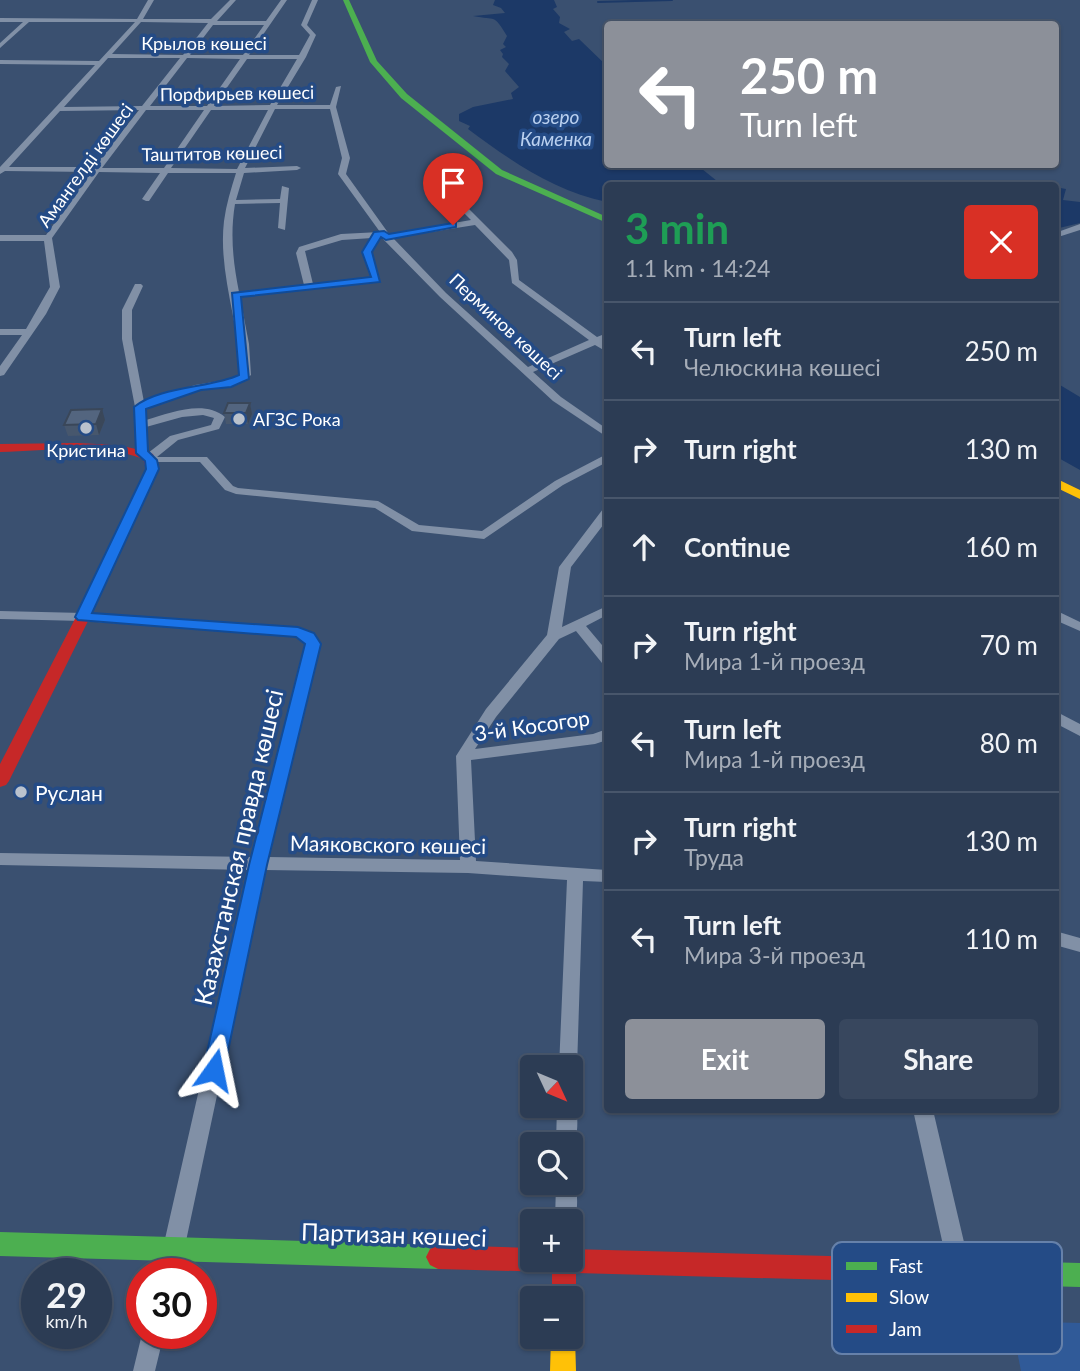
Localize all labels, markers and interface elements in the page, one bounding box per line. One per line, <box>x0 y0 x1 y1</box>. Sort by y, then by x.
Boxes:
street label: Крылов көшесі <box>141 32 267 54</box>
text: 250 m <box>740 46 878 104</box>
icon: left <box>625 49 716 140</box>
street label: Порфирьев көшесі <box>160 81 314 105</box>
street label: Амангелді көшесі <box>33 99 137 231</box>
water label: озеро Каменка <box>520 105 592 150</box>
text: Turn left <box>740 105 857 144</box>
street label: Таштитов көшесі <box>141 141 283 165</box>
pin <box>423 153 483 225</box>
icon: arrive <box>434 164 472 202</box>
text: 3 min <box>625 203 729 253</box>
button: close <box>964 205 1038 279</box>
text: 1.1 km · 14:24 <box>625 254 770 282</box>
street label: Перминов көшесі <box>445 268 567 384</box>
text: Turn left <box>684 321 781 353</box>
icon: left <box>625 332 663 370</box>
text: 250 m <box>965 335 1038 367</box>
text: Челюскина көшесі <box>684 353 881 381</box>
place label: АГЗС Рока <box>253 408 341 430</box>
marker: АГЗС Рока <box>231 411 247 427</box>
marker: Кристина <box>78 420 94 436</box>
icon: right <box>625 430 663 468</box>
text: Turn right <box>684 433 797 465</box>
text: 130 m <box>965 433 1038 465</box>
place label: Кристина <box>46 439 126 461</box>
icon: ahead <box>625 528 663 566</box>
text: Continue <box>684 531 790 563</box>
text: 160 m <box>965 531 1038 563</box>
text: Turn right <box>684 615 797 647</box>
icon: right <box>625 626 663 664</box>
text: 70 m <box>980 629 1038 661</box>
text: Мира 1-й проезд <box>684 647 865 675</box>
street label: Казахстанская правда көшесі <box>187 686 289 1008</box>
street label: 3-й Косогор <box>473 705 591 745</box>
text: Turn left <box>684 713 781 745</box>
icon: left <box>625 724 663 762</box>
text: 80 m <box>980 727 1038 759</box>
text: Мира 1-й проезд <box>684 745 865 773</box>
place label: Руслан <box>35 780 103 805</box>
marker: Руслан <box>13 784 29 800</box>
text: Turn right <box>684 811 797 843</box>
icon: right <box>625 822 663 860</box>
text: 130 m <box>965 825 1038 857</box>
street label: Маяковского көшесі <box>290 830 486 858</box>
text: Труда <box>684 843 744 871</box>
text: Turn left <box>684 909 781 941</box>
icon: left <box>625 920 663 958</box>
text: 110 m <box>965 923 1038 955</box>
text: Мира 3-й проезд <box>684 941 865 969</box>
button: Exit <box>625 1019 825 1099</box>
button: Share <box>839 1019 1038 1099</box>
position arrow <box>177 1033 251 1107</box>
north arrow <box>520 1055 583 1118</box>
map controls <box>520 1055 583 1349</box>
button: search <box>520 1132 583 1195</box>
button: + <box>520 1209 583 1272</box>
street label: Партизан көшесі <box>301 1216 487 1252</box>
legend <box>832 1242 1062 1354</box>
text: Fast <box>889 1254 923 1277</box>
speed limit sign: 30 <box>126 1258 217 1349</box>
text: 29 <box>46 1273 87 1315</box>
text: Slow <box>889 1285 929 1308</box>
button: − <box>520 1286 583 1349</box>
text: km/h <box>45 1310 88 1332</box>
text: Jam <box>889 1317 922 1340</box>

